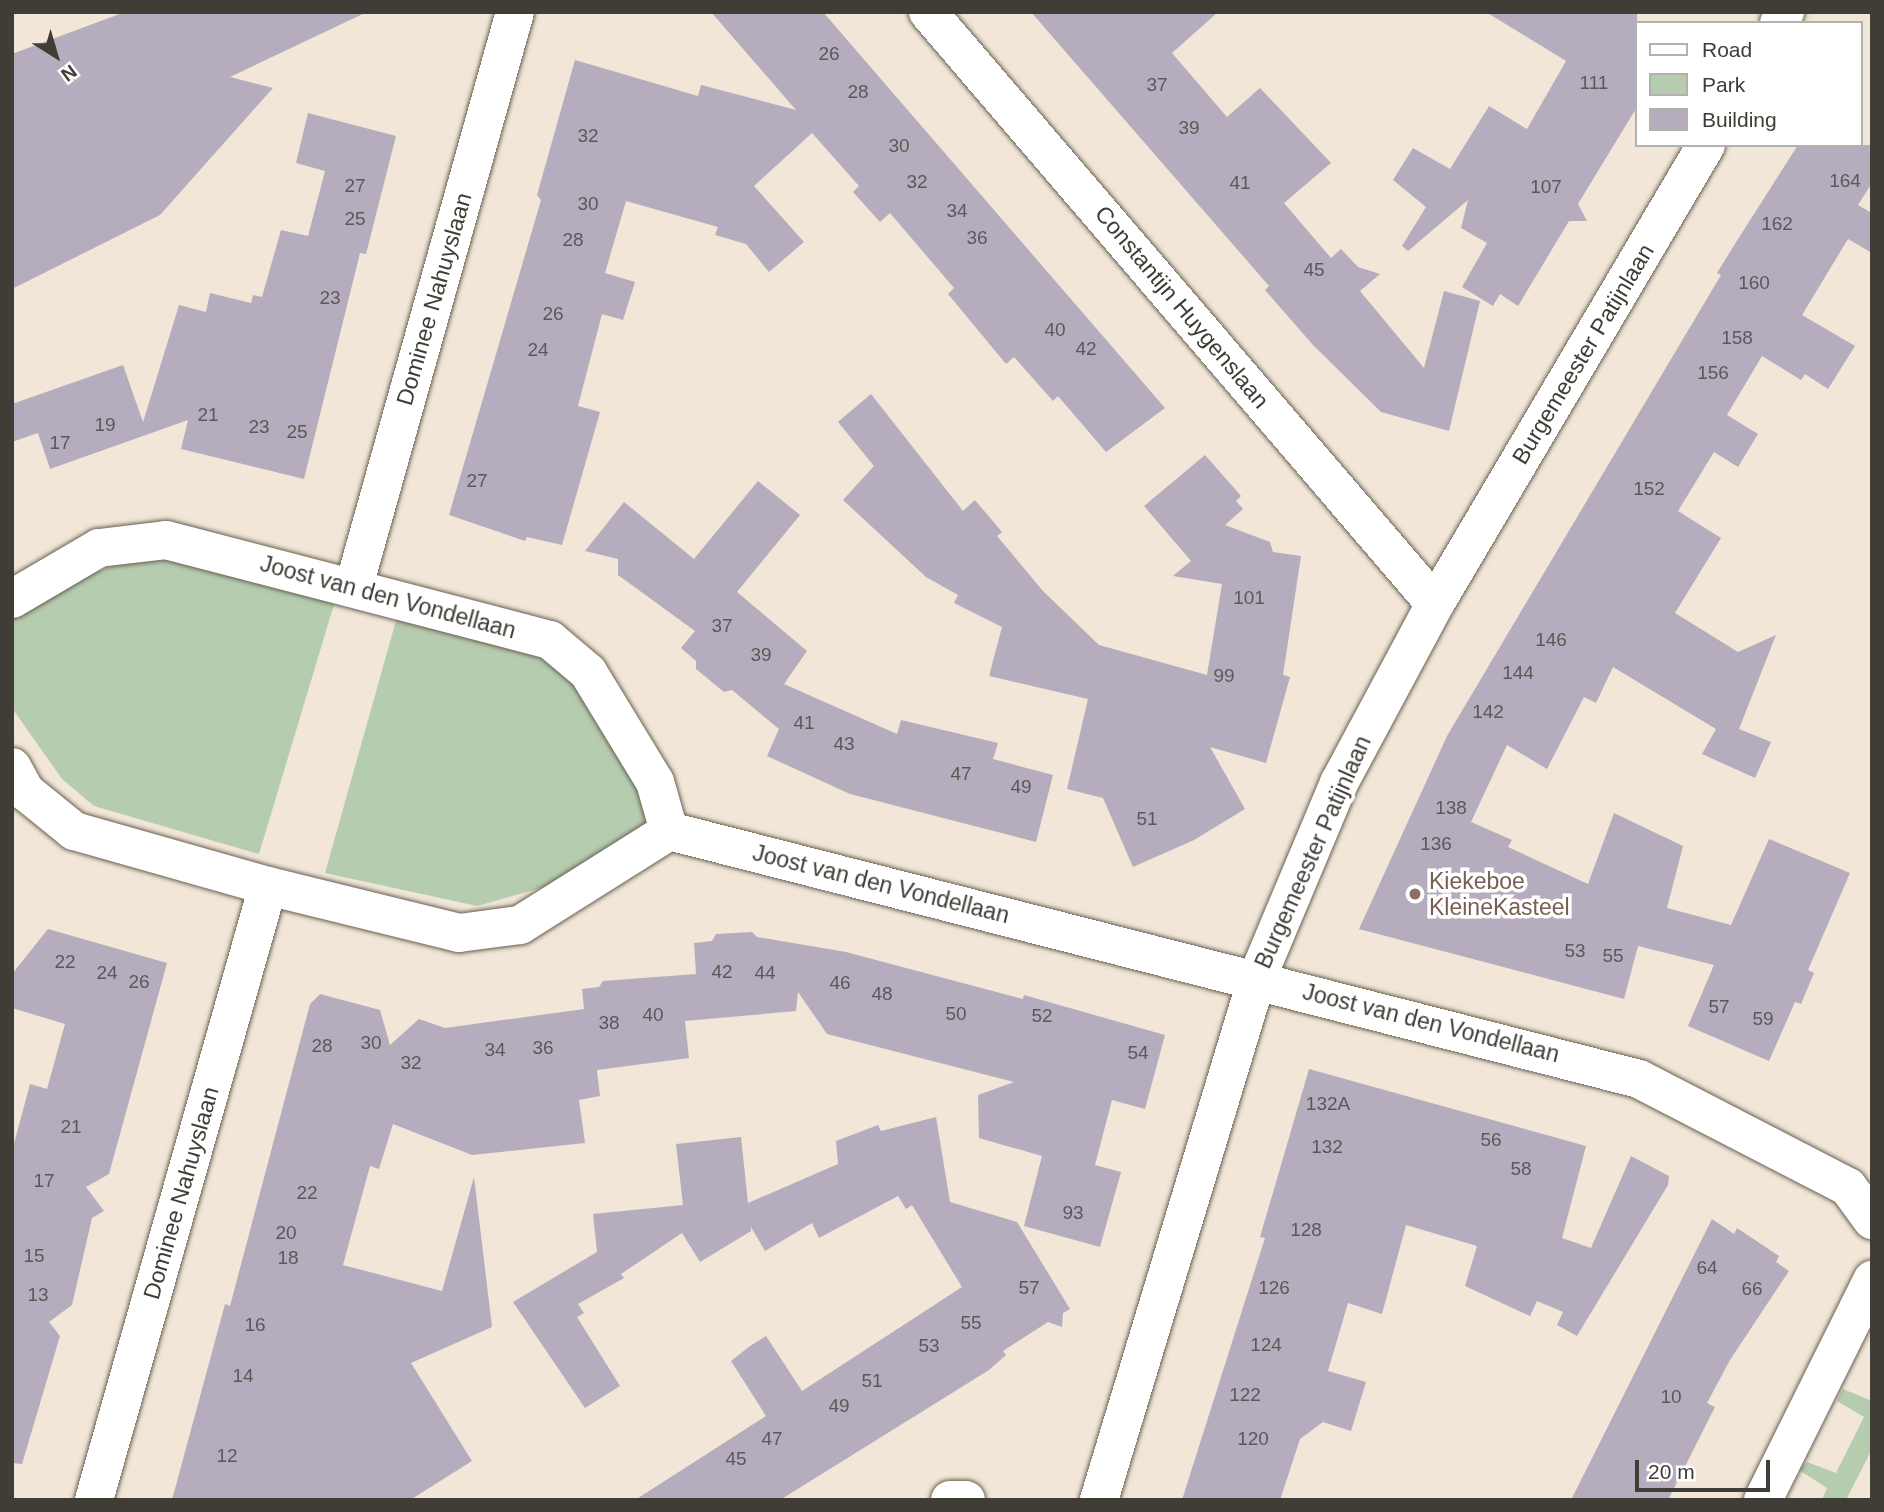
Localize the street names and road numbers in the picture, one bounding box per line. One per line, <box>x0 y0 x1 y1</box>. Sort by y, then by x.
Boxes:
street label: Dominee Nahuyslaan <box>390 190 478 408</box>
street label: Constantijn Huygenslaan <box>1089 200 1275 414</box>
street label: Burgemeester Patijnlaan <box>1506 239 1660 469</box>
street label: Joost van den Vondellaan <box>257 550 519 644</box>
street label: Burgemeester Patijnlaan <box>1249 731 1377 973</box>
street label: Joost van den Vondellaan <box>750 839 1012 929</box>
street label: Joost van den Vondellaan <box>1300 978 1562 1068</box>
street label: Dominee Nahuyslaan <box>137 1084 225 1302</box>

